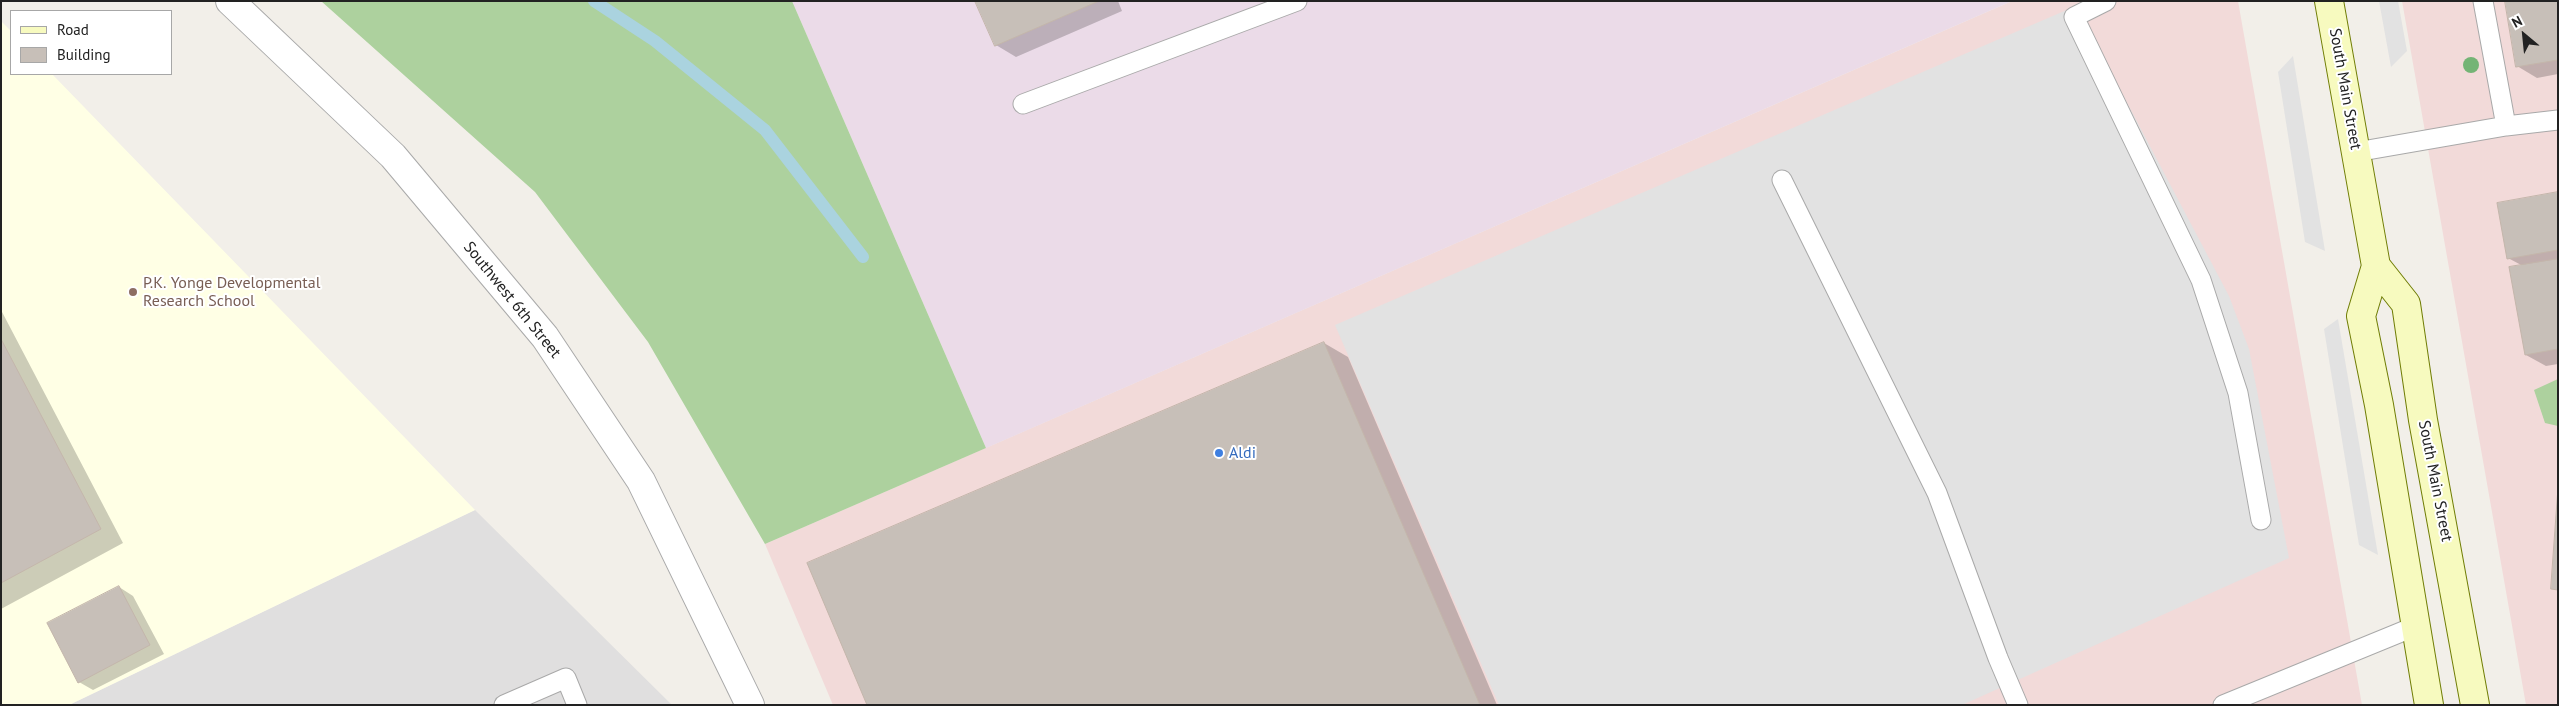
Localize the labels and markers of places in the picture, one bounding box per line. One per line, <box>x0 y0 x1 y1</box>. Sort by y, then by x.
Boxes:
place label: P.K. Yonge Developmental Research School <box>143 273 320 311</box>
marker: P.K. Yonge Developmental Research School <box>127 286 139 298</box>
place label: Aldi <box>1229 443 1256 463</box>
marker: Aldi <box>1213 447 1225 459</box>

